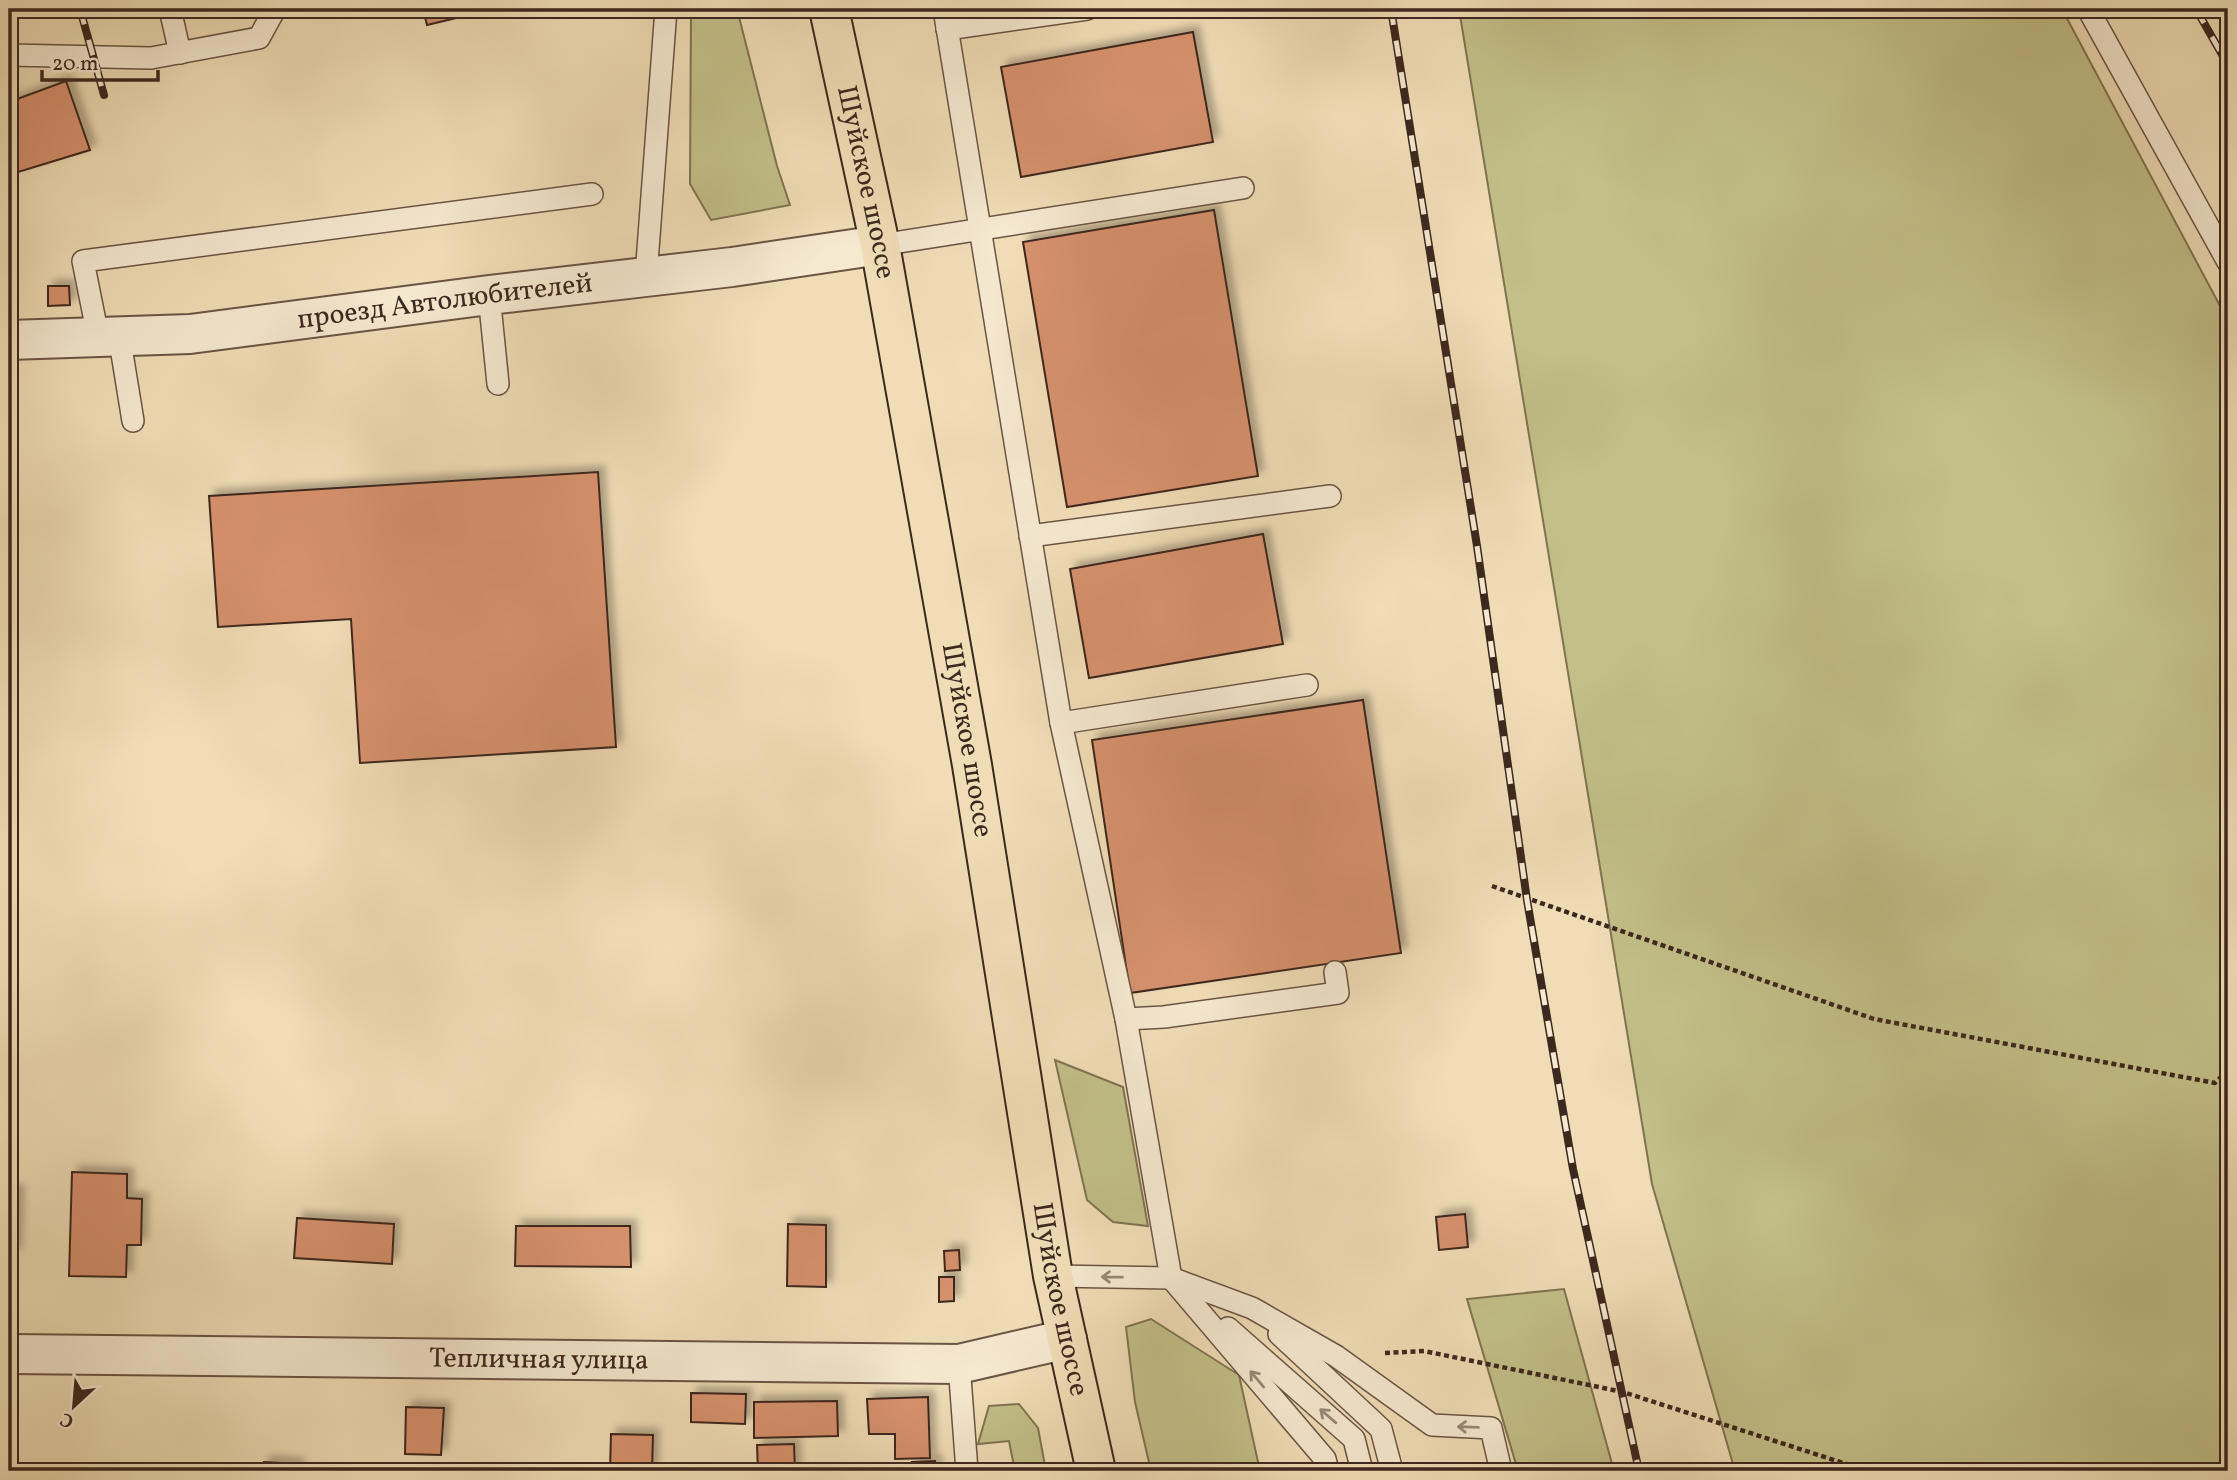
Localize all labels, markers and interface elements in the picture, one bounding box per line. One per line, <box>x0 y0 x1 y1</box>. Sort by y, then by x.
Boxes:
scale bar <box>42 38 158 82</box>
text: 20 m <box>52 50 98 79</box>
street label: Шуйское шоссе <box>827 82 905 282</box>
street label: проезд Автолюбителей <box>295 264 594 339</box>
street label: Шуйское шоссе <box>931 639 1003 840</box>
street label: Шуйское шоссе <box>1022 1199 1098 1400</box>
one-way arrow <box>1101 1270 1124 1284</box>
street label: Тепличная улица <box>429 1339 649 1380</box>
one-way arrow <box>1249 1371 1265 1389</box>
north arrow <box>38 1372 108 1442</box>
text: С <box>56 1405 79 1434</box>
one-way arrow <box>1319 1408 1337 1424</box>
one-way arrow <box>1456 1420 1479 1433</box>

